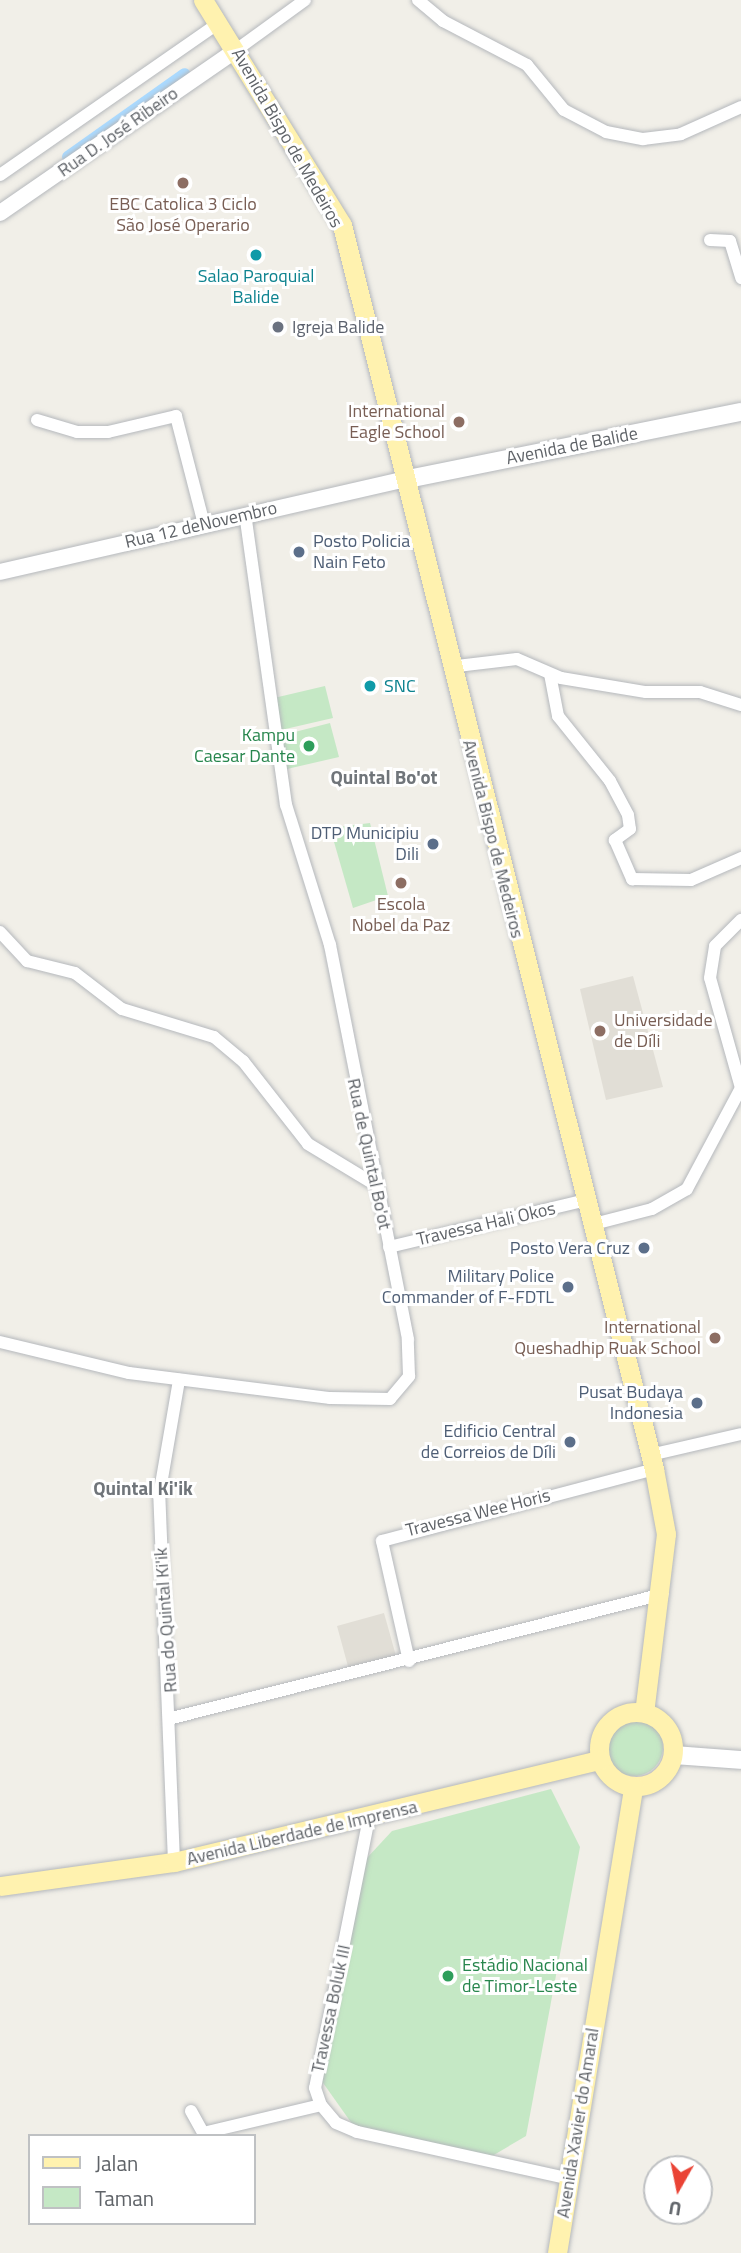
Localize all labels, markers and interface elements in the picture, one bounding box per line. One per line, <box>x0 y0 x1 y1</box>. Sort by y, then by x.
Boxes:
street label: Avenida Bispo de Medeiros <box>227 44 347 232</box>
street label: Rua D. José Ribeiro <box>54 82 182 182</box>
marker: EBC Catolica 3 Ciclo São José Operario <box>175 175 191 191</box>
place label: EBC Catolica 3 Ciclo São José Operario <box>109 194 257 236</box>
marker: Salao Paroquial Balide <box>248 247 264 263</box>
place label: Salao Paroquial Balide <box>198 266 314 308</box>
place label: Igreja Balide <box>292 316 384 338</box>
marker: Igreja Balide <box>270 319 286 335</box>
place label: International Eagle School <box>348 401 445 444</box>
marker: International Eagle School <box>451 414 467 430</box>
street label: Avenida de Balide <box>504 423 640 469</box>
street label: Rua 12 deNovembro <box>123 497 279 553</box>
place label: Posto Policia Nain Feto <box>313 531 410 574</box>
marker: Posto Policia Nain Feto <box>291 544 307 560</box>
place label: SNC <box>384 675 416 697</box>
marker: SNC <box>362 678 378 694</box>
place label: Kampu Caesar Dante <box>194 725 295 768</box>
marker: Kampu Caesar Dante <box>301 738 317 754</box>
street label: Avenida Bispo de Medeiros <box>458 738 528 940</box>
district label: Quintal Bo'ot <box>330 766 438 788</box>
place label: DTP Municipiu Dili <box>311 823 419 866</box>
marker: DTP Municipiu Dili <box>425 836 441 852</box>
marker: Escola Nobel da Paz <box>393 875 409 891</box>
place label: Escola Nobel da Paz <box>352 894 450 936</box>
place label: Universidade de Díli <box>614 1010 712 1052</box>
marker: Universidade de Díli <box>592 1023 608 1039</box>
street label: Rua de Quintal Bo'ot <box>342 1076 396 1232</box>
street label: Travessa Hali Okos <box>415 1198 557 1250</box>
place label: Posto Vera Cruz <box>510 1237 630 1259</box>
marker: Posto Vera Cruz <box>636 1240 652 1256</box>
place label: Military Police Commander of F-FDTL <box>382 1266 554 1308</box>
marker: Military Police Commander of F-FDTL <box>560 1279 576 1295</box>
place label: International Queshadhip Ruak School <box>514 1317 701 1360</box>
marker: International Queshadhip Ruak School <box>707 1330 723 1346</box>
place label: Pusat Budaya Indonesia <box>578 1382 683 1424</box>
marker: Pusat Budaya Indonesia <box>689 1395 705 1411</box>
place label: Edificio Central de Correios de Díli <box>421 1421 556 1464</box>
marker: Edificio Central de Correios de Díli <box>562 1434 578 1450</box>
district label: Quintal Ki'ik <box>93 1477 193 1499</box>
street label: Travessa Wee Horis <box>403 1485 553 1541</box>
street label: Rua do Quintal Ki'ik <box>150 1547 182 1693</box>
street label: Avenida Liberdade de Imprensa <box>185 1796 419 1870</box>
street label: Travessa Boluk III <box>307 1943 355 2075</box>
place label: Estádio Nacional de Timor-Leste <box>462 1955 588 1997</box>
marker: Estádio Nacional de Timor-Leste <box>440 1968 456 1984</box>
street label: Avenida Xavier do Amaral <box>552 2026 604 2220</box>
legend <box>28 2134 256 2225</box>
text: Jalan <box>95 2147 138 2179</box>
north arrow <box>643 2155 713 2225</box>
text: Taman <box>95 2182 154 2214</box>
text: U <box>667 2194 683 2225</box>

